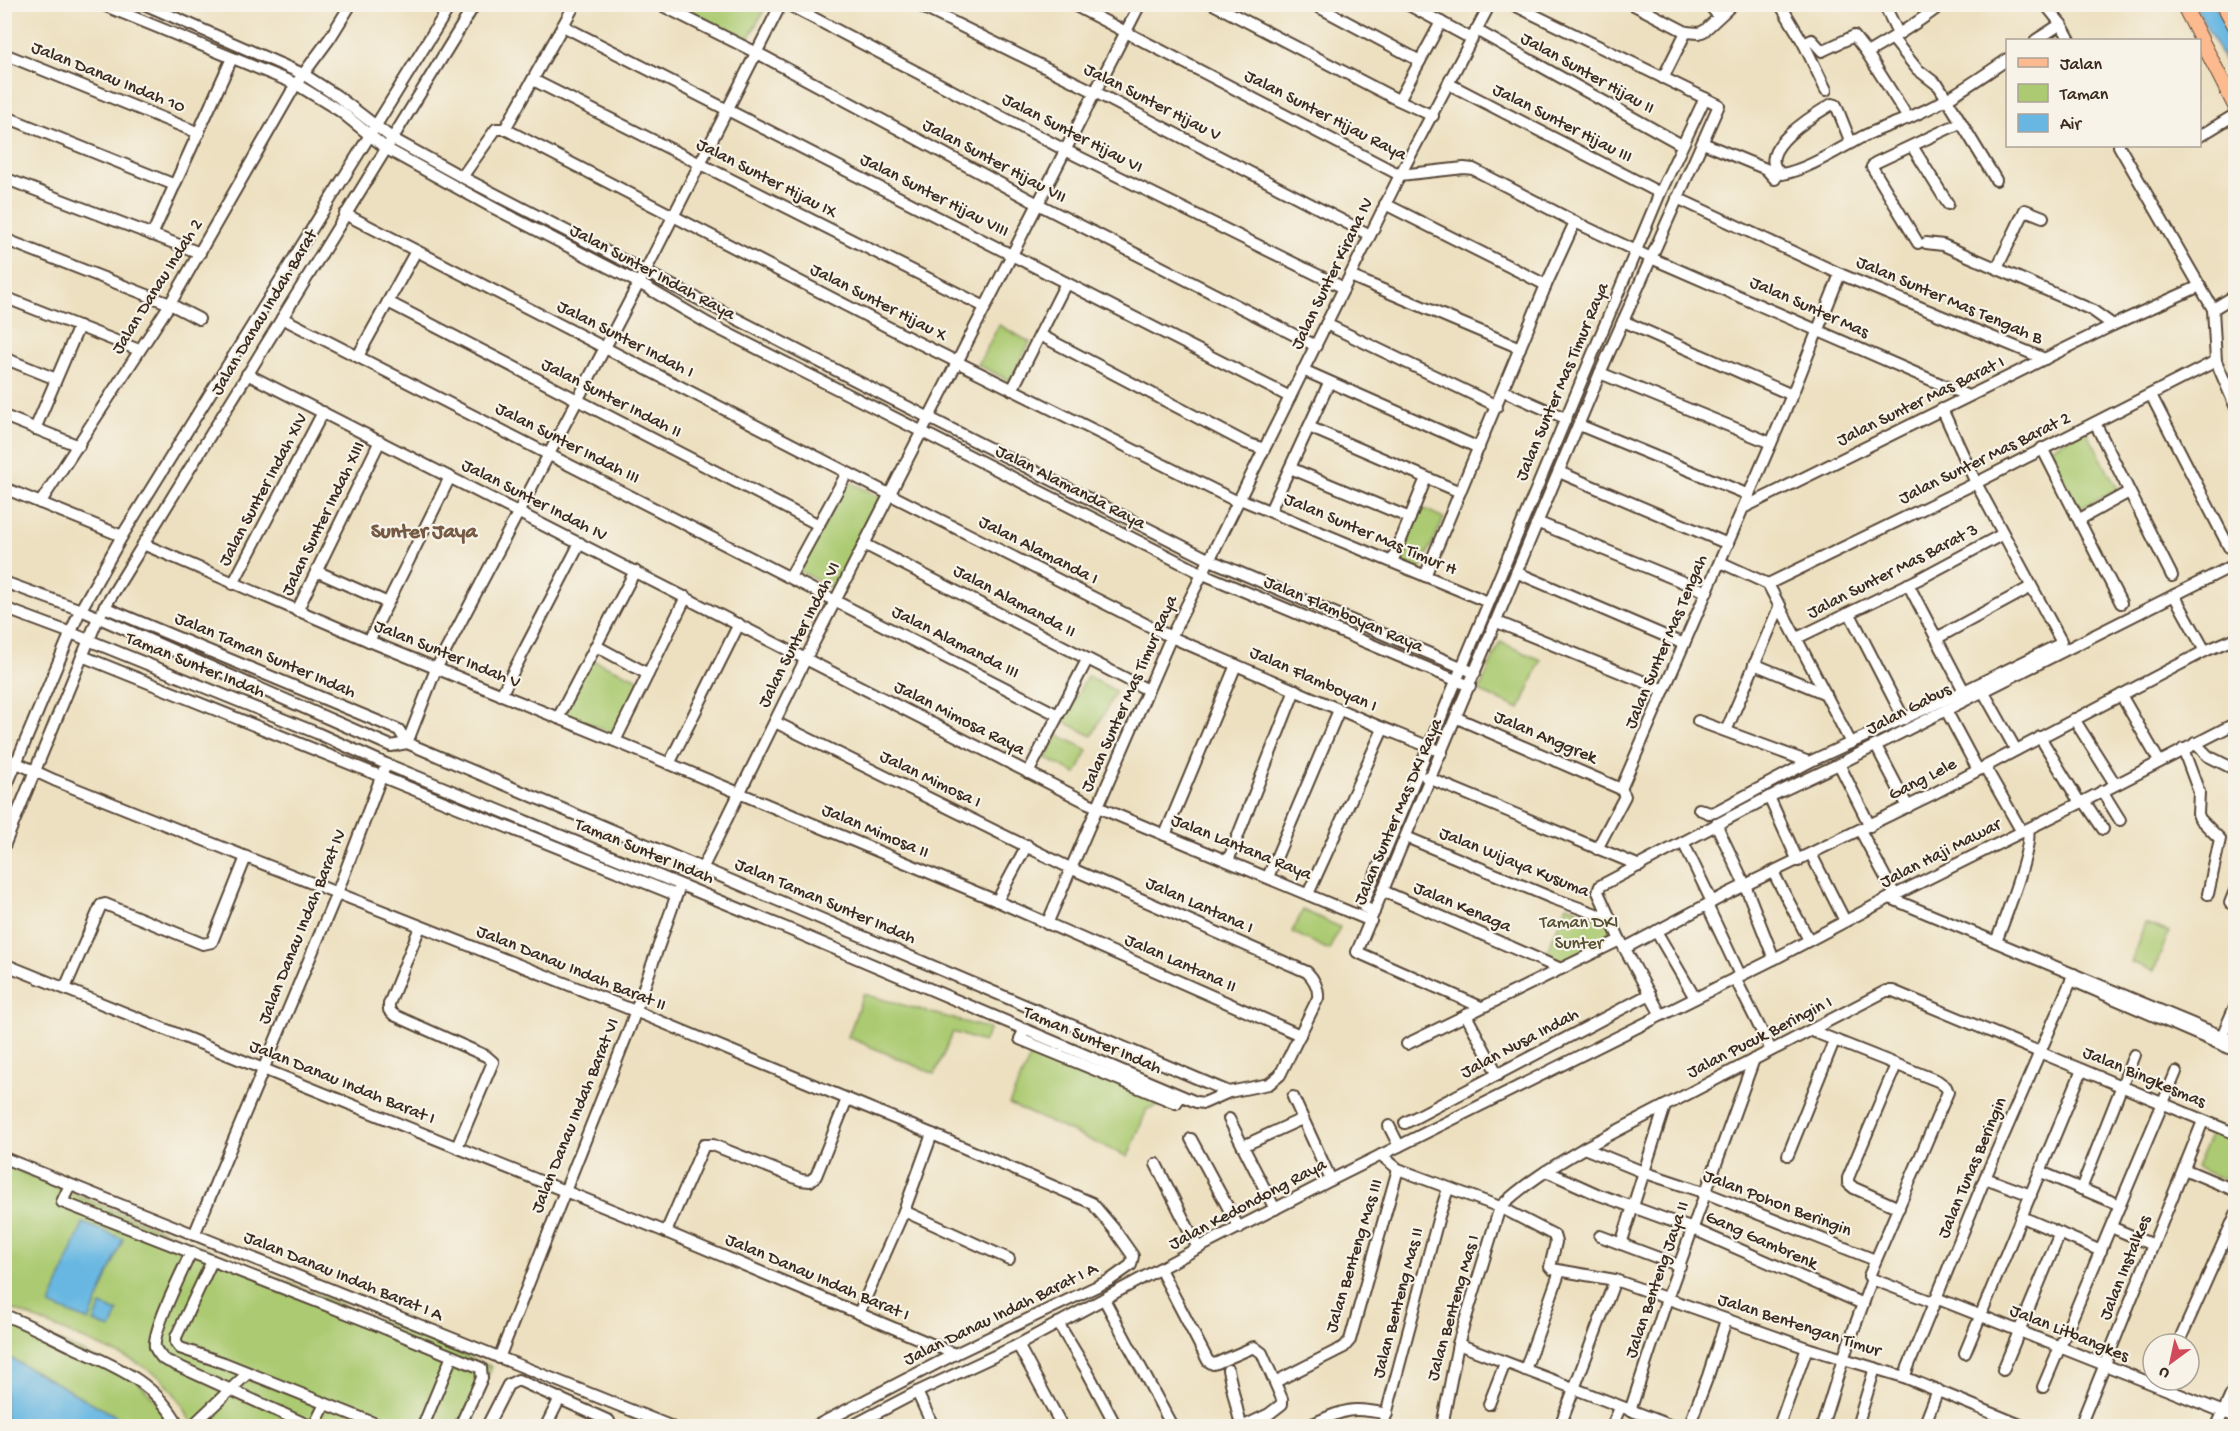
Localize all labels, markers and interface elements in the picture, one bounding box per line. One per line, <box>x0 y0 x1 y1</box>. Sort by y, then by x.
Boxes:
street label: Jalan Sunter Hijau II <box>1516 29 1658 119</box>
street label: Jalan Danau Indah 10 <box>28 38 188 118</box>
legend <box>2006 39 2201 147</box>
text: Jalan <box>2060 55 2102 76</box>
street label: Jalan Sunter Hijau V <box>1080 59 1224 147</box>
street label: Jalan Sunter Hijau Raya <box>1240 66 1411 167</box>
street label: Jalan Sunter Hijau III <box>1489 80 1635 168</box>
text: Taman <box>2059 85 2109 106</box>
street label: Jalan Sunter Hijau VI <box>998 89 1146 179</box>
street label: Jalan Sunter Hijau VII <box>919 115 1069 209</box>
text: Air <box>2060 115 2083 136</box>
street label: Jalan Sunter Hijau IX <box>692 134 841 224</box>
street label: Jalan Sunter Hijau VIII <box>856 149 1012 243</box>
street label: Jalan Sunter Kirana IV <box>1287 195 1379 353</box>
street label: Jalan Danau Indah 2 <box>108 215 208 358</box>
street label: Jalan Sunter Indah Raya <box>566 220 739 326</box>
street label: Jalan Danau Indah Barat <box>207 225 324 400</box>
street label: Jalan Sunter Mas Tengah B <box>1853 252 2046 350</box>
street label: Jalan Sunter Hijau X <box>806 259 951 347</box>
street label: Jalan Sunter Mas <box>1746 272 1873 344</box>
street label: Jalan Sunter Mas Timur Raya <box>1512 279 1615 484</box>
street label: Jalan Sunter Indah I <box>553 296 697 384</box>
street label: Jalan Sunter Mas Barat I <box>1834 352 2008 452</box>
street label: Jalan Sunter Indah II <box>537 354 685 444</box>
street label: Jalan Sunter Indah III <box>491 398 643 490</box>
street label: Jalan Sunter Mas Barat 2 <box>1896 408 2074 510</box>
street label: Jalan Sunter Indah XIV <box>215 410 313 570</box>
street label: Jalan Sunter Indah XIII <box>278 439 370 599</box>
street label: Jalan Alamanda Raya <box>992 441 1149 535</box>
street label: Jalan Sunter Indah IV <box>458 455 610 547</box>
street label: Jalan Sunter Mas Timur H <box>1281 489 1460 581</box>
street label: Jalan Alamanda I <box>975 512 1101 590</box>
street label: Jalan Sunter Mas Barat 3 <box>1804 520 1982 624</box>
district label: Sunter Jaya <box>371 521 478 546</box>
street label: Jalan Sunter Mas Tengah <box>1621 552 1713 732</box>
street label: Jalan Sunter Indah VI <box>754 559 846 711</box>
street label: Jalan Alamanda II <box>949 561 1079 643</box>
street label: Jalan Flamboyan Raya <box>1260 572 1427 658</box>
street label: Jalan Sunter Mas Timur Raya <box>1077 591 1183 796</box>
street label: Jalan Alamanda III <box>888 602 1022 684</box>
street label: Jalan Taman Sunter Indah <box>171 608 359 704</box>
street label: Jalan Sunter Indah V <box>371 616 523 694</box>
street label: Taman Sunter Indah <box>122 628 268 704</box>
street label: Jalan Flamboyan I <box>1246 643 1380 717</box>
street label: Jalan Mimosa Raya <box>890 677 1029 761</box>
street label: Jalan Gabus <box>1863 679 1956 740</box>
street label: Jalan Anggrek <box>1490 707 1601 770</box>
street label: Jalan Sunter Mas DKI Raya <box>1350 715 1448 909</box>
street label: Jalan Mimosa I <box>876 746 984 814</box>
street label: Gang Lele <box>1885 754 1961 806</box>
street label: Jalan Mimosa II <box>818 800 932 864</box>
street label: Jalan Lantana Raya <box>1168 810 1315 886</box>
street label: Taman Sunter Indah <box>570 814 717 890</box>
street label: Jalan Haji Mawar <box>1877 814 2006 893</box>
street label: Jalan Wijaya Kusuma <box>1436 823 1593 903</box>
street label: Jalan Danau Indah Barat IV <box>254 827 352 1027</box>
street label: Jalan Taman Sunter Indah <box>731 854 919 950</box>
street label: Jalan Lantana I <box>1142 873 1256 939</box>
street label: Jalan Kenaga <box>1410 878 1515 938</box>
park label: Taman DKI Sunter <box>1539 913 1618 955</box>
street label: Jalan Danau Indah Barat II <box>473 921 669 1017</box>
street label: Jalan Lantana II <box>1121 930 1239 998</box>
street label: Jalan Pucuk Beringin I <box>1684 992 1836 1084</box>
street label: Taman Sunter Indah <box>1019 1002 1165 1080</box>
street label: Jalan Nusa Indah <box>1457 1004 1583 1084</box>
street label: Jalan Danau Indah Barat VI <box>527 1016 625 1216</box>
street label: Jalan Danau Indah Barat I <box>246 1036 438 1130</box>
street label: Jalan Bingkesmas <box>2079 1043 2210 1114</box>
street label: Jalan Tunas Beringin <box>1934 1094 2012 1242</box>
street label: Jalan Kedondong Raya <box>1166 1154 1331 1255</box>
street label: Jalan Pohon Beringin <box>1700 1166 1855 1242</box>
street label: Jalan Benteng Mas III <box>1322 1177 1388 1335</box>
street label: Jalan Benteng Jaya II <box>1621 1199 1695 1361</box>
street label: Gang Gambrenk <box>1702 1207 1822 1276</box>
street label: Jalan Instalkes <box>2095 1211 2157 1323</box>
street label: Jalan Benteng Mas II <box>1369 1225 1429 1381</box>
street label: Jalan Danau Indah Barat I A <box>240 1227 447 1327</box>
street label: Jalan Danau Indah Barat I <box>722 1230 912 1326</box>
street label: Jalan Benteng Mas I <box>1423 1233 1485 1383</box>
street label: Jalan Danau Indah Barat I A <box>901 1258 1103 1371</box>
street label: Jalan Bentengan Timur <box>1715 1290 1885 1363</box>
street label: Jalan Litbangkes <box>2006 1301 2133 1368</box>
north arrow <box>2141 1332 2201 1392</box>
text: U <box>2155 1361 2174 1382</box>

